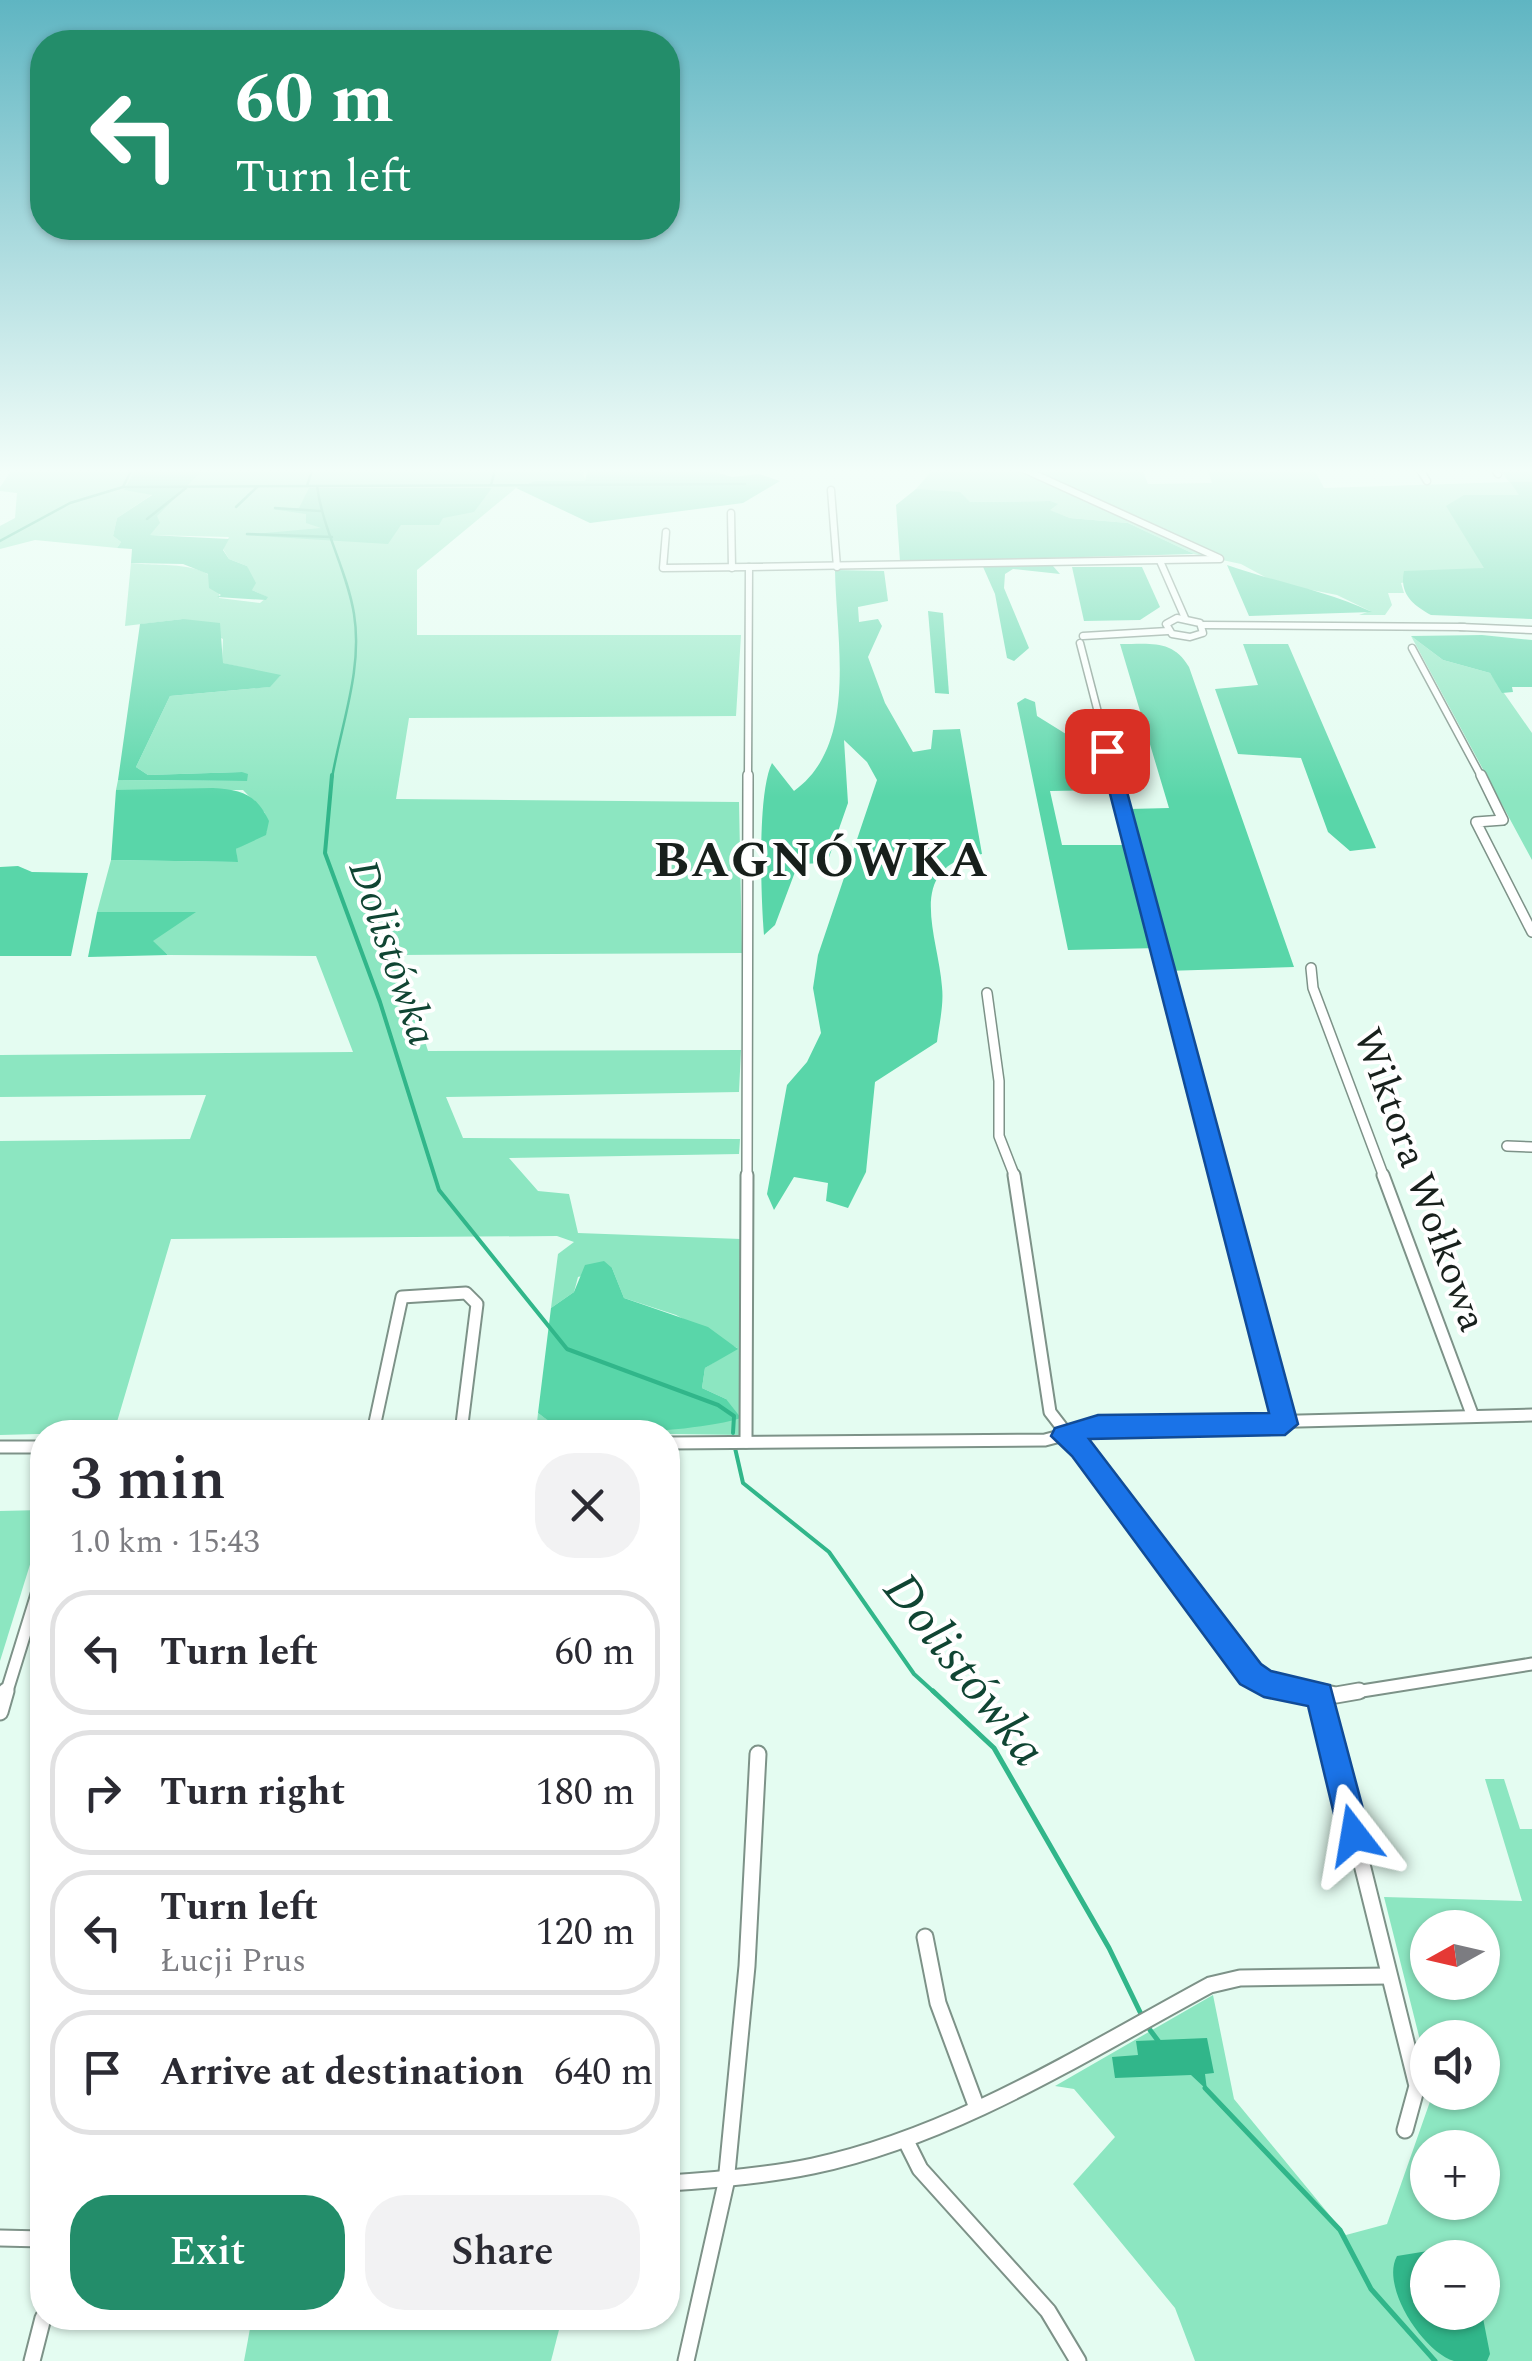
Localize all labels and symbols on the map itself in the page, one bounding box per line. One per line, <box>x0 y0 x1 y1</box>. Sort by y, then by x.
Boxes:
pin <box>1065 709 1150 794</box>
district label: BAGNÓWKA <box>653 823 991 899</box>
water label: Dolistówka <box>331 852 453 1054</box>
street label: Wiktora Wołkowa <box>1336 1020 1502 1341</box>
water label: Dolistówka <box>864 1556 1064 1784</box>
position arrow <box>1302 1783 1406 1887</box>
north arrow <box>1410 1910 1500 2000</box>

